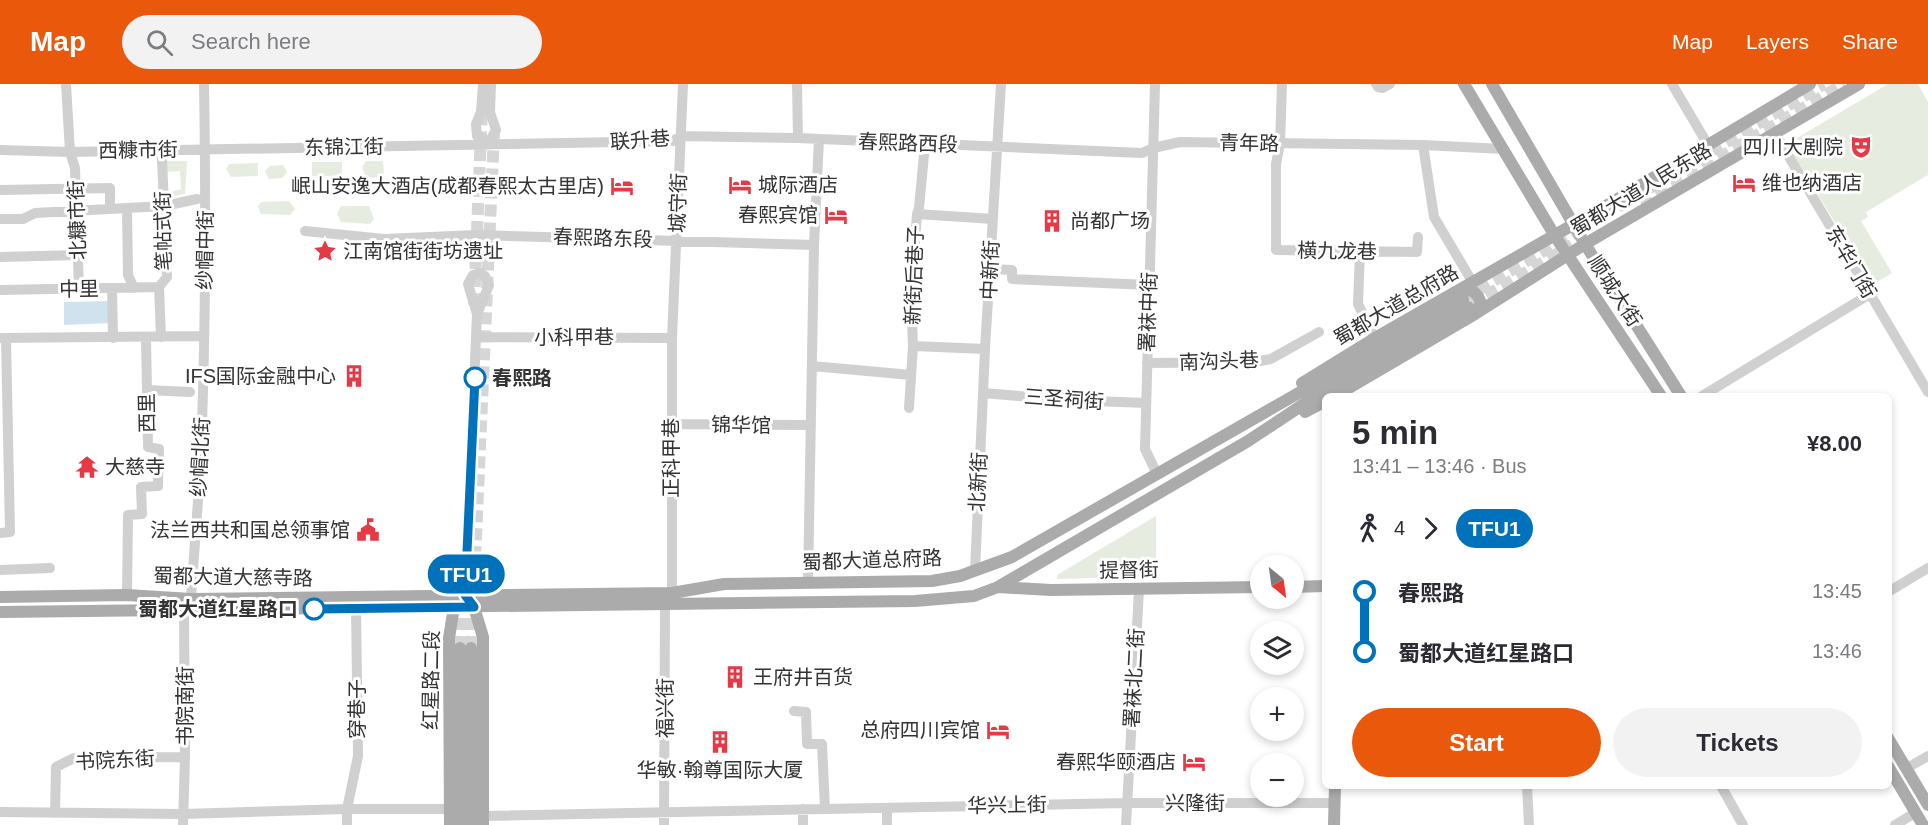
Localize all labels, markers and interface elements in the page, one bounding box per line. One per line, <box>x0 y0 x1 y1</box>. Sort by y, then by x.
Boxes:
search box <box>122 15 542 69</box>
text: Map <box>30 26 86 57</box>
icon: search <box>143 26 176 59</box>
text: Search here <box>191 29 311 54</box>
text: Map <box>1672 30 1713 53</box>
text: Layers <box>1746 30 1809 53</box>
text: Share <box>1842 30 1898 53</box>
street label: 联升巷 <box>609 127 671 153</box>
street label: 春熙路西段 <box>858 130 958 156</box>
street label: 青年路 <box>1219 131 1279 155</box>
theatre icon: 四川大剧院 <box>1848 134 1874 160</box>
street label: 东锦江街 <box>304 135 384 159</box>
place label: 四川大剧院 <box>1743 136 1843 158</box>
street label: 西糠市街 <box>98 138 178 162</box>
street label: 蜀都大道人民东路 <box>1567 138 1715 240</box>
hotel icon: 维也纳酒店 <box>1731 170 1757 196</box>
hotel icon: 城际酒店 <box>727 172 753 198</box>
place label: 维也纳酒店 <box>1762 172 1862 194</box>
hotel icon: 岷山安逸大酒店(成都春熙太古里店) <box>609 173 635 199</box>
street label: 城守街 <box>666 173 690 233</box>
place label: 城际酒店 <box>758 174 838 196</box>
place label: 岷山安逸大酒店(成都春熙太古里店) <box>291 175 604 197</box>
street label: 北糠市街 <box>65 180 89 260</box>
street label: 笔帖式街 <box>151 191 175 271</box>
hotel icon: 春熙宾馆 <box>823 202 849 228</box>
place label: 春熙宾馆 <box>738 204 818 226</box>
building icon: 尚都广场 <box>1039 208 1065 234</box>
street label: 纱帽中街 <box>193 210 217 290</box>
place label: 尚都广场 <box>1070 210 1150 232</box>
street label: 东华门街 <box>1821 222 1881 302</box>
street label: 春熙路东段 <box>553 225 653 251</box>
street label: 新街后巷子 <box>901 225 927 325</box>
place icon: 江南馆街街坊遗址 <box>312 238 338 264</box>
street label: 中新街 <box>977 239 1003 301</box>
street label: 横九龙巷 <box>1297 239 1377 263</box>
place label: 江南馆街街坊遗址 <box>343 240 503 262</box>
street label: 顺城大街 <box>1584 251 1646 331</box>
street label: 蜀都大道总府路 <box>1330 260 1462 350</box>
street label: 署袜中街 <box>1136 272 1160 352</box>
street label: 中里 <box>59 278 99 300</box>
street label: 小科甲巷 <box>534 326 614 348</box>
street label: 南沟头巷 <box>1179 349 1259 373</box>
building icon: IFS国际金融中心 <box>341 363 367 389</box>
place label: IFS国际金融中心 <box>185 365 336 387</box>
marker: 春熙路 <box>464 367 486 389</box>
place label: 春熙路 <box>492 367 552 389</box>
street label: 三圣祠街 <box>1023 385 1105 413</box>
street label: 西里 <box>136 393 158 433</box>
street label: 锦华馆 <box>711 413 771 437</box>
text: 5 min <box>1352 414 1438 451</box>
street label: 纱帽北街 <box>187 416 213 498</box>
street label: 正科甲巷 <box>660 418 682 498</box>
text: ¥8.00 <box>1807 431 1862 456</box>
street label: 北新街 <box>965 451 991 513</box>
temple icon: 大慈寺 <box>74 454 100 480</box>
text: 13:41 – 13:46 · Bus <box>1352 455 1527 477</box>
place label: 大慈寺 <box>105 456 165 478</box>
icon: walk <box>1352 512 1385 545</box>
icon: forward <box>1414 512 1447 545</box>
public building icon: 法兰西共和国总领事馆 <box>355 517 381 543</box>
text: 4 <box>1394 517 1405 539</box>
text: TFU1 <box>1468 517 1521 540</box>
place label: 法兰西共和国总领事馆 <box>150 519 350 541</box>
street label: 蜀都大道总府路 <box>802 547 942 573</box>
line badge: TFU1 <box>424 554 508 594</box>
north arrow <box>1250 555 1304 609</box>
map controls <box>1250 555 1304 807</box>
street label: 提督街 <box>1099 558 1159 582</box>
text: TFU1 <box>440 563 492 586</box>
street label: 蜀都大道大慈寺路 <box>153 565 313 589</box>
text: 13:45 <box>1812 580 1862 602</box>
text: 春熙路 <box>1398 581 1464 606</box>
place label: 蜀都大道红星路口 <box>138 598 298 620</box>
marker: 蜀都大道红星路口 <box>303 598 325 620</box>
button: layers <box>1250 621 1304 675</box>
street label: 署袜北二街 <box>1120 627 1148 729</box>
street label: 红星路二段 <box>419 630 443 730</box>
text: 13:46 <box>1812 640 1862 662</box>
text: 蜀都大道红星路口 <box>1398 641 1574 666</box>
building icon: 王府井百货 <box>722 664 748 690</box>
street label: 书院南街 <box>174 666 196 746</box>
place label: 王府井百货 <box>753 666 853 688</box>
street label: 福兴街 <box>654 678 676 738</box>
street label: 穿巷子 <box>346 679 368 739</box>
button: + <box>1250 687 1304 741</box>
button: Start <box>1352 708 1601 777</box>
button: Tickets <box>1613 708 1862 777</box>
hotel icon: 总府四川宾馆 <box>985 717 1011 743</box>
place label: 总府四川宾馆 <box>860 719 980 741</box>
building icon: 华敏·翰尊国际大厦 <box>707 729 733 755</box>
street label: 书院东街 <box>74 747 156 773</box>
hotel icon: 春熙华颐酒店 <box>1181 749 1207 775</box>
place label: 春熙华颐酒店 <box>1056 751 1176 773</box>
button: − <box>1250 753 1304 807</box>
place label: 华敏·翰尊国际大厦 <box>637 759 803 781</box>
street label: 兴隆街 <box>1165 792 1225 814</box>
street label: 华兴上街 <box>967 793 1047 817</box>

